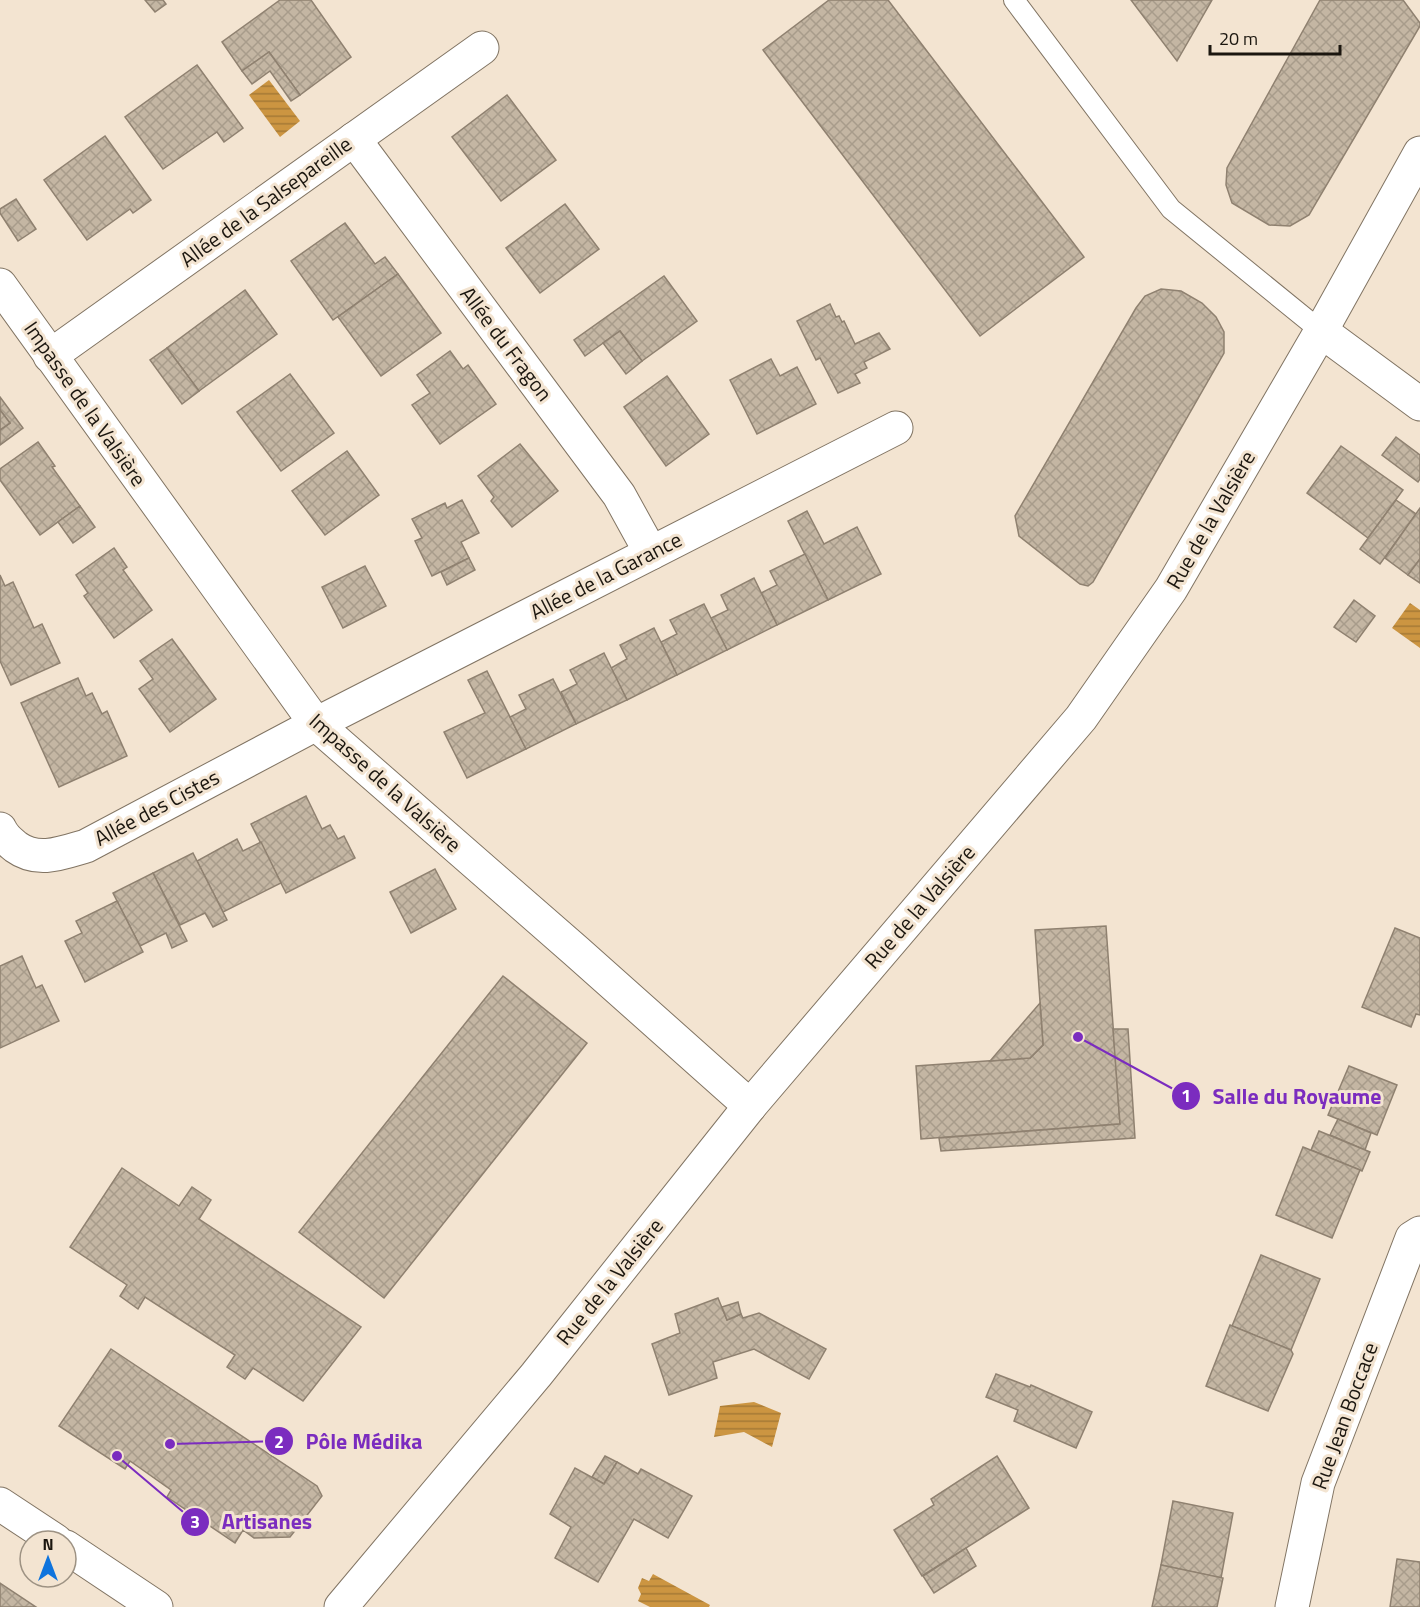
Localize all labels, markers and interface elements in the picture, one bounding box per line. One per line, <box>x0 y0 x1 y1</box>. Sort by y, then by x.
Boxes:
scale bar <box>1210 18 1340 56</box>
text: 20 m <box>1219 25 1258 52</box>
street label: Allée de la Salsepareille <box>173 128 358 275</box>
street label: Allée du Fragon <box>453 279 561 408</box>
street label: Impasse de la Valsière <box>17 314 155 492</box>
street label: Rue de la Valsière <box>1157 444 1263 595</box>
street label: Allée de la Garance <box>524 523 687 627</box>
street label: Impasse de la Valsière <box>302 705 469 859</box>
street label: Allée des Cistes <box>88 761 225 854</box>
street label: Rue de la Valsière <box>856 837 982 975</box>
callout: Salle du Royaume <box>1171 1076 1394 1116</box>
text: Salle du Royaume <box>1212 1079 1382 1113</box>
text: 1 <box>1181 1082 1191 1109</box>
street label: Rue de la Valsière <box>548 1211 671 1352</box>
street label: Rue Jean Boccace <box>1303 1338 1386 1494</box>
callout: Pôle Médika <box>264 1421 435 1461</box>
text: Pôle Médika <box>306 1424 422 1458</box>
text: 2 <box>274 1428 284 1455</box>
callout: Artisanes <box>180 1502 324 1542</box>
text: Artisanes <box>222 1504 312 1538</box>
text: 3 <box>190 1508 200 1535</box>
north arrow <box>18 1529 78 1589</box>
text: N <box>42 1532 54 1556</box>

